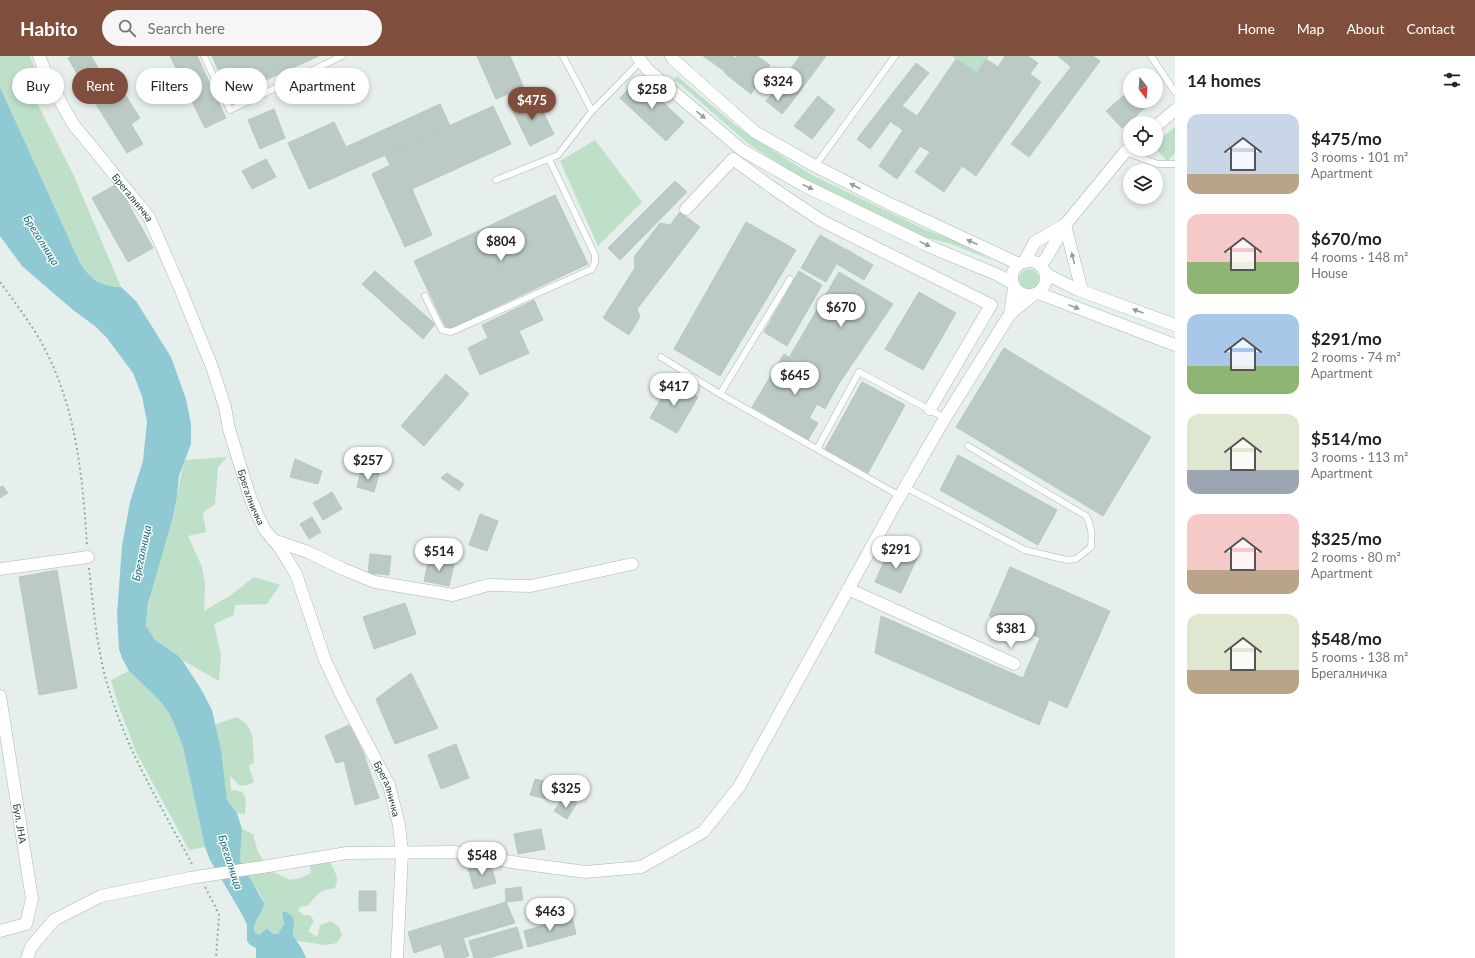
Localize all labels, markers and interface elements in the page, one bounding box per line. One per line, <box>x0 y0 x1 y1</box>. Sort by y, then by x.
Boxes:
search box <box>102 10 382 46</box>
text: Habito <box>20 17 78 40</box>
icon: search <box>116 17 138 39</box>
text: Search here <box>148 19 225 37</box>
text: Home <box>1237 20 1275 37</box>
text: Map <box>1297 20 1324 37</box>
text: About <box>1346 20 1384 37</box>
text: Contact <box>1406 20 1455 37</box>
chip: Buy <box>12 68 64 104</box>
chip: Rent <box>72 68 128 104</box>
chip: Filters <box>136 68 202 104</box>
chip: New <box>210 68 267 104</box>
chip: Apartment <box>275 68 369 104</box>
pin: $324 <box>754 68 802 102</box>
north arrow <box>1123 68 1163 108</box>
map controls <box>1123 68 1163 204</box>
icon: filters <box>1441 69 1463 91</box>
text: 14 homes <box>1187 70 1261 91</box>
text: $324 <box>763 73 793 89</box>
pin: $258 <box>628 76 676 110</box>
text: $258 <box>637 81 667 97</box>
pin: $475 <box>508 87 556 121</box>
text: $475 <box>517 92 547 108</box>
one-way arrow <box>695 110 706 119</box>
button: locate <box>1123 116 1163 156</box>
text: $475/mo <box>1311 128 1382 149</box>
icon: home <box>1219 130 1267 178</box>
text: 3 rooms · 101 m² <box>1311 149 1408 165</box>
button: layers <box>1123 164 1163 204</box>
text: Apartment <box>1311 165 1372 181</box>
street label: Брегалничка <box>110 171 156 223</box>
one-way arrow <box>849 183 861 189</box>
one-way arrow <box>802 184 814 191</box>
water label: Брегалница <box>21 212 63 268</box>
pin: $804 <box>477 228 525 262</box>
text: $670/mo <box>1311 228 1382 249</box>
icon: home <box>1219 230 1267 278</box>
text: $804 <box>486 233 516 249</box>
one-way arrow <box>967 239 978 245</box>
one-way arrow <box>919 241 930 247</box>
text: 4 rooms · 148 m² <box>1311 249 1408 265</box>
one-way arrow <box>1070 251 1076 264</box>
text: House <box>1311 265 1348 281</box>
pin: $670 <box>817 294 865 328</box>
text: $670 <box>826 299 856 315</box>
one-way arrow <box>1069 305 1081 311</box>
one-way arrow <box>1132 308 1144 314</box>
text: $291/mo <box>1311 328 1382 349</box>
icon: home <box>1219 330 1267 378</box>
text: 2 rooms · 74 m² <box>1311 349 1401 365</box>
pin: $645 <box>771 362 819 396</box>
text: Apartment <box>1311 365 1372 381</box>
text: $645 <box>780 367 810 383</box>
pin: $417 <box>650 373 698 407</box>
text: $417 <box>659 378 689 394</box>
text: $514/mo <box>1311 428 1382 449</box>
icon: home <box>1219 430 1267 478</box>
pin: $257 <box>344 447 392 481</box>
text: 3 rooms · 113 m² <box>1311 449 1408 465</box>
text: $257 <box>353 452 383 468</box>
text: Apartment <box>1311 465 1372 481</box>
street label: Брегалничка <box>236 468 267 527</box>
water label: Брегалница <box>129 523 153 582</box>
text: $325/mo <box>1311 528 1382 549</box>
icon: home <box>1219 530 1267 578</box>
pin: $291 <box>872 536 920 570</box>
pin: $514 <box>415 538 463 572</box>
text: $291 <box>881 541 911 557</box>
text: $514 <box>424 543 454 559</box>
text: 2 rooms · 80 m² <box>1311 549 1401 565</box>
text: Apartment <box>1311 565 1372 581</box>
pin: $381 <box>987 615 1035 649</box>
text: $381 <box>996 620 1026 636</box>
text: $548/mo <box>1311 628 1382 649</box>
icon: home <box>1219 630 1267 678</box>
text: 5 rooms · 138 m² <box>1311 649 1408 665</box>
text: Брегалничка <box>1311 665 1387 681</box>
street label: Брегалничка <box>371 759 403 818</box>
pin: $325 <box>542 775 590 809</box>
text: $325 <box>551 780 581 796</box>
street label: Бул. ЈНА <box>11 803 29 844</box>
water label: Брегалница <box>216 833 246 891</box>
pin: $548 <box>458 842 506 876</box>
text: $548 <box>467 847 497 863</box>
pin: $463 <box>526 898 574 932</box>
text: $463 <box>535 903 565 919</box>

